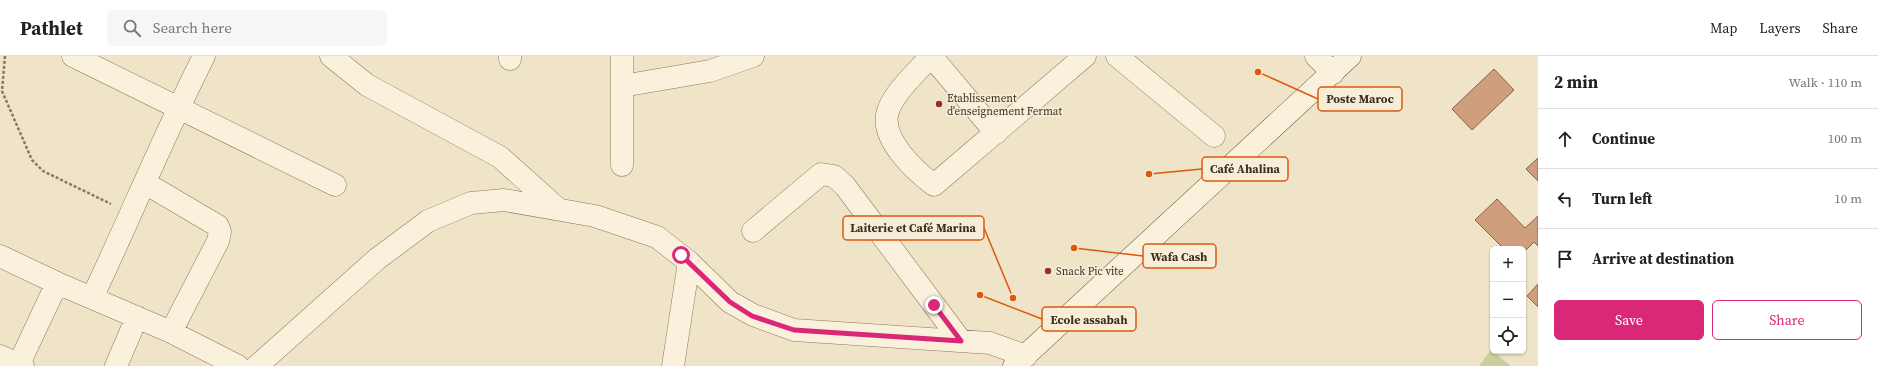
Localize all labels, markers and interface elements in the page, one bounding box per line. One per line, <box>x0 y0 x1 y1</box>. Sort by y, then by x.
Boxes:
search box <box>107 10 387 46</box>
text: Pathlet <box>20 15 83 41</box>
icon: search <box>121 17 143 39</box>
text: Search here <box>153 17 232 38</box>
text: Map <box>1710 18 1737 38</box>
text: Layers <box>1759 18 1801 38</box>
text: Share <box>1823 18 1858 38</box>
text: 2 min <box>1554 70 1598 94</box>
text: Walk · 110 m <box>1789 74 1862 91</box>
callout: Poste Maroc <box>1318 87 1402 111</box>
place label: Etablissement d'enseignement Fermat <box>947 91 1062 119</box>
text: Poste Maroc <box>1326 91 1394 107</box>
marker: Etablissement d'enseignement Fermat <box>934 99 944 109</box>
icon: ahead <box>1554 128 1576 150</box>
text: Continue <box>1592 128 1655 149</box>
text: 100 m <box>1828 130 1862 147</box>
callout: Café Ahalina <box>1202 157 1288 181</box>
text: Café Ahalina <box>1210 161 1281 177</box>
icon: left <box>1554 188 1576 210</box>
text: Turn left <box>1592 188 1652 209</box>
text: 10 m <box>1834 190 1862 207</box>
callout: Laiterie et Café Marina <box>843 216 984 240</box>
text: Laiterie et Café Marina <box>850 220 976 236</box>
callout: Wafa Cash <box>1143 244 1216 268</box>
route start <box>672 246 690 264</box>
map controls <box>1490 246 1526 354</box>
button: + <box>1490 246 1526 282</box>
icon: arrive <box>1554 248 1576 270</box>
text: Arrive at destination <box>1592 248 1734 269</box>
text: Wafa Cash <box>1151 249 1208 265</box>
place label: Snack Pic vite <box>1056 264 1124 279</box>
marker: Snack Pic vite <box>1043 266 1053 276</box>
button: − <box>1490 282 1526 318</box>
route end <box>925 296 943 314</box>
button: Save <box>1554 300 1704 340</box>
button: Share <box>1712 300 1862 340</box>
callout: Ecole assabah <box>1042 307 1136 331</box>
text: Ecole assabah <box>1050 312 1128 328</box>
button: locate <box>1490 318 1526 354</box>

